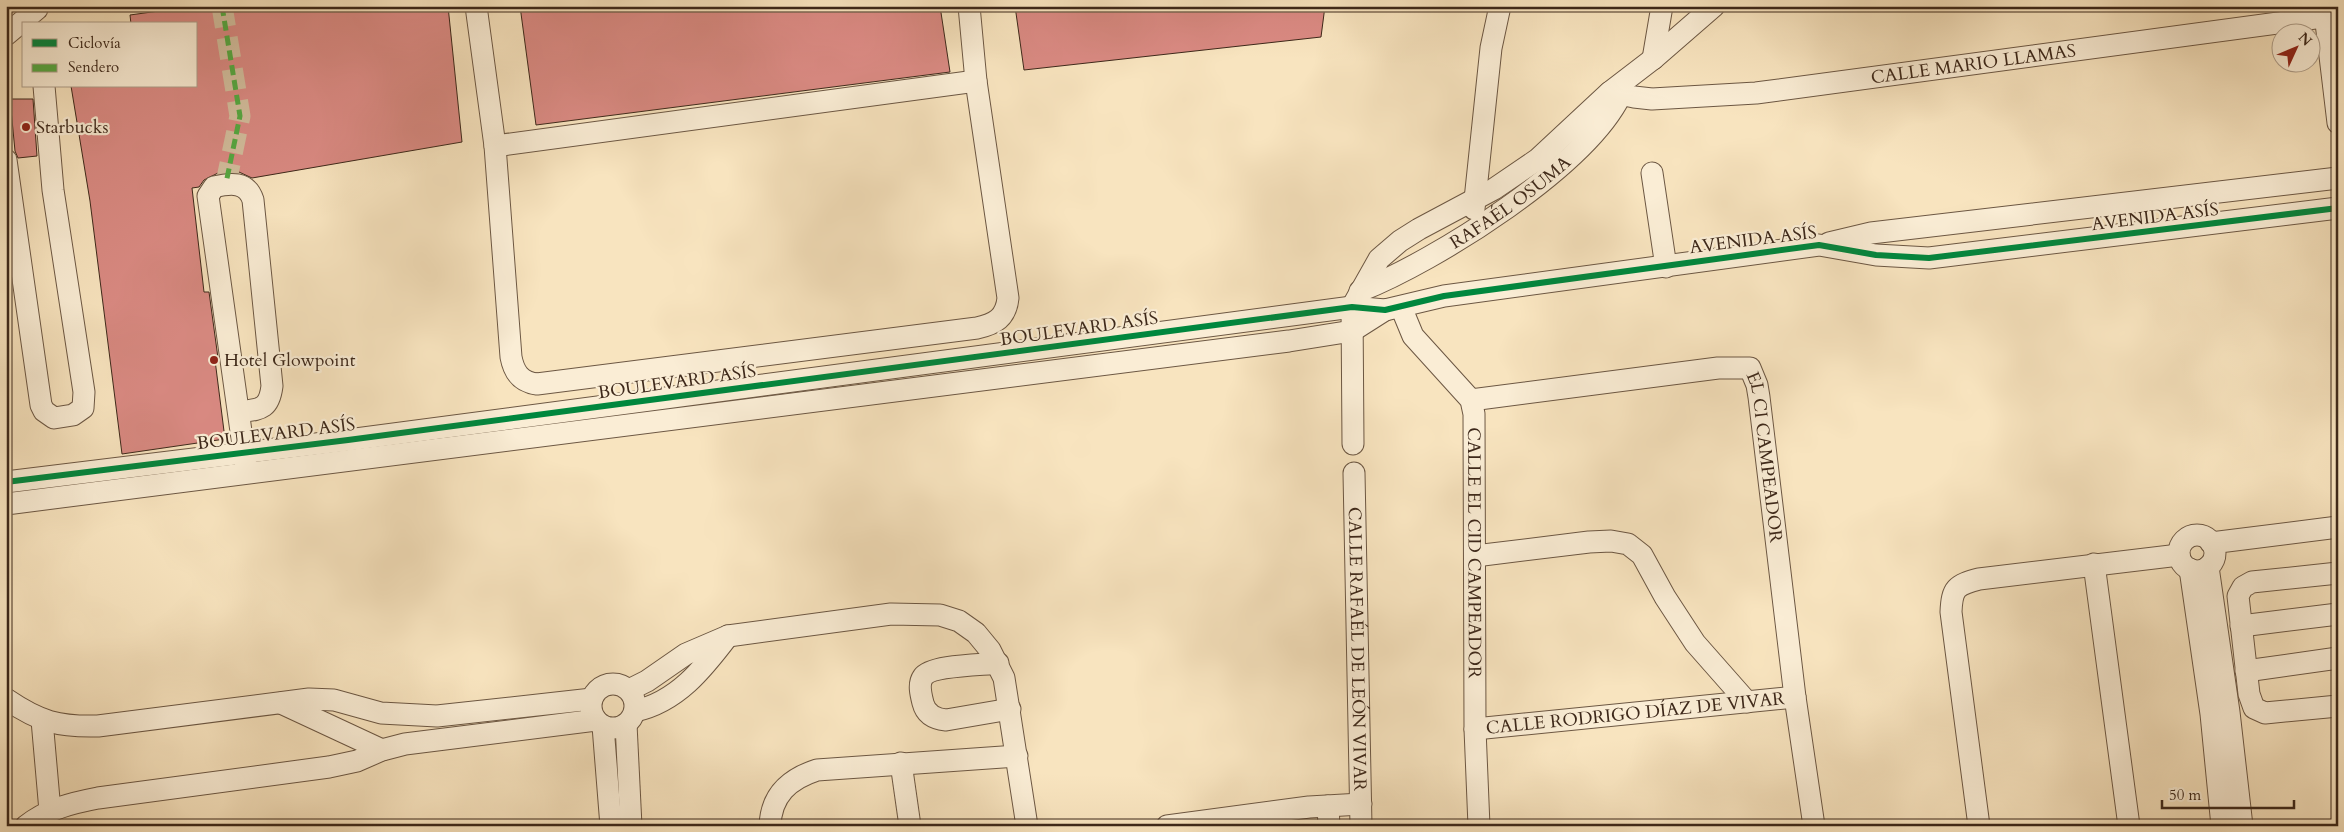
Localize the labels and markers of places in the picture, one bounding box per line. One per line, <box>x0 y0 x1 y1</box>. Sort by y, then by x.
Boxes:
place label: Starbucks <box>36 115 108 140</box>
marker: Starbucks <box>20 121 32 133</box>
place label: Hotel Glowpoint <box>224 348 356 373</box>
marker: Hotel Glowpoint <box>208 354 220 366</box>

